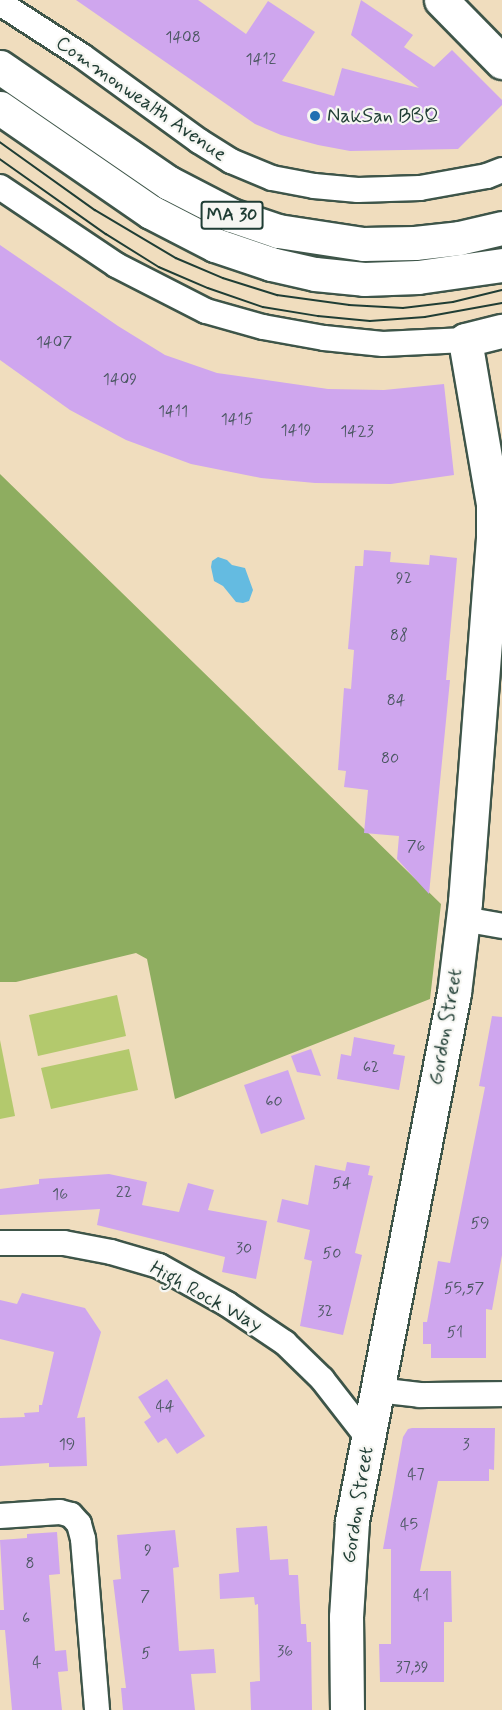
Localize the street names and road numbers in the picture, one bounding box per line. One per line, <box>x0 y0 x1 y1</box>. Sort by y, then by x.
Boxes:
street label: Commonwealth Avenue <box>51 31 231 167</box>
road number: MA 30 <box>200 200 264 230</box>
street label: Gordon Street <box>424 965 468 1089</box>
street label: High Rock Way <box>146 1256 266 1338</box>
street label: Gordon Street <box>337 1443 379 1567</box>

